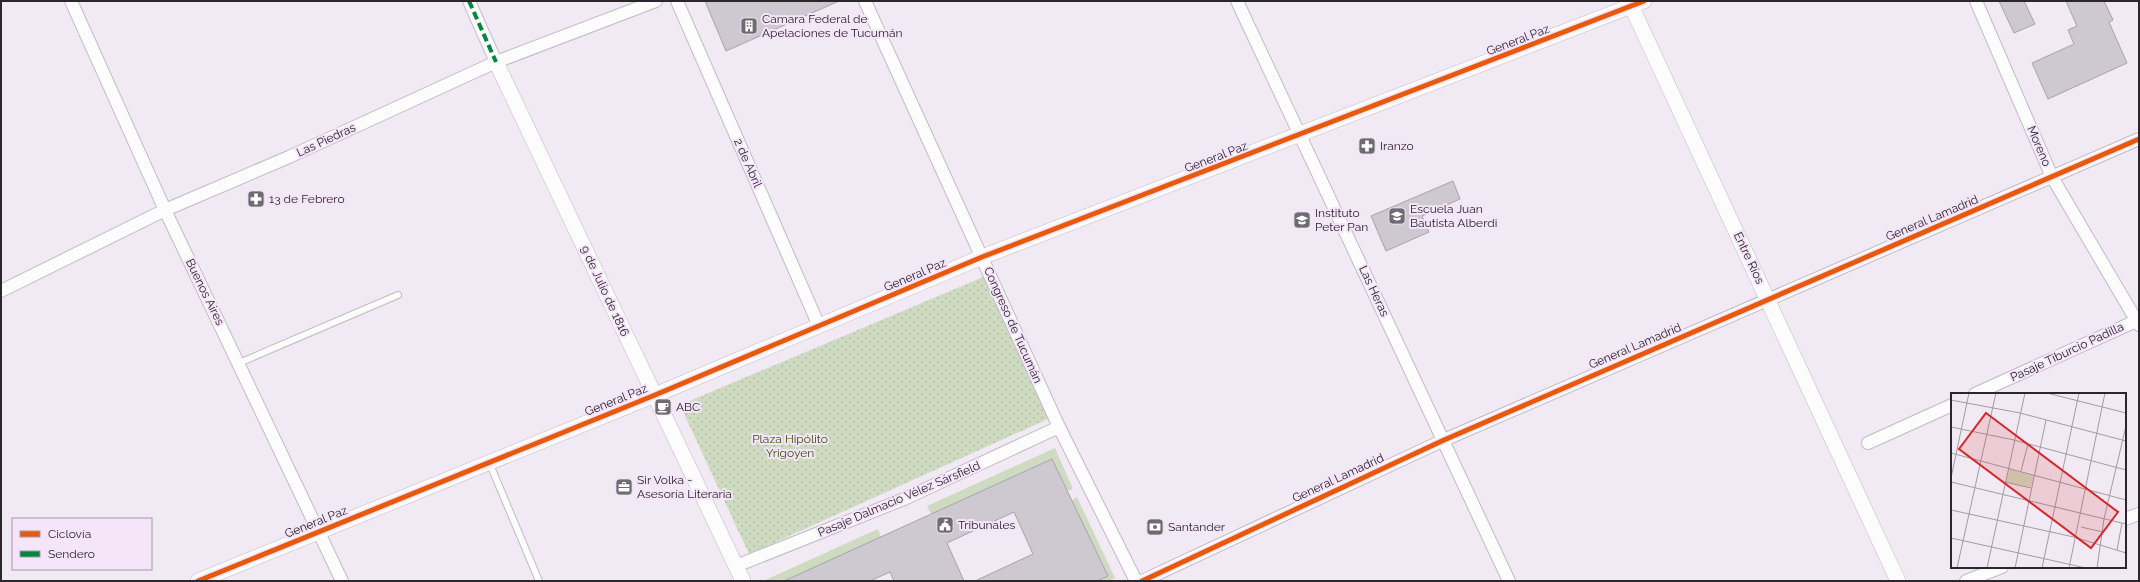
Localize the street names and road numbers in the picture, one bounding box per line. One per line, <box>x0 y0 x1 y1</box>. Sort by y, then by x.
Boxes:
street label: General Paz <box>1485 22 1551 58</box>
street label: Las Piedras <box>294 120 358 160</box>
street label: Moreno <box>2024 124 2054 168</box>
street label: 2 de Abril <box>731 136 765 190</box>
street label: General Paz <box>1183 139 1249 175</box>
street label: General Lamadrid <box>1884 192 1980 244</box>
street label: Entre Ríos <box>1731 230 1767 286</box>
street label: 9 de Julio de 1816 <box>578 243 632 339</box>
street label: Buenos Aires <box>183 256 227 328</box>
street label: General Paz <box>882 256 948 294</box>
street label: Las Heras <box>1356 263 1392 319</box>
street label: Congreso de Tucumán <box>981 265 1045 385</box>
street label: General Lamadrid <box>1587 320 1683 372</box>
street label: Pasaje Tiburcio Padilla <box>2008 320 2126 384</box>
street label: General Paz <box>583 381 649 419</box>
street label: General Lamadrid <box>1290 451 1386 505</box>
street label: Pasaje Dalmacio Vélez Sársfield <box>816 458 982 540</box>
street label: General Paz <box>283 503 349 541</box>

